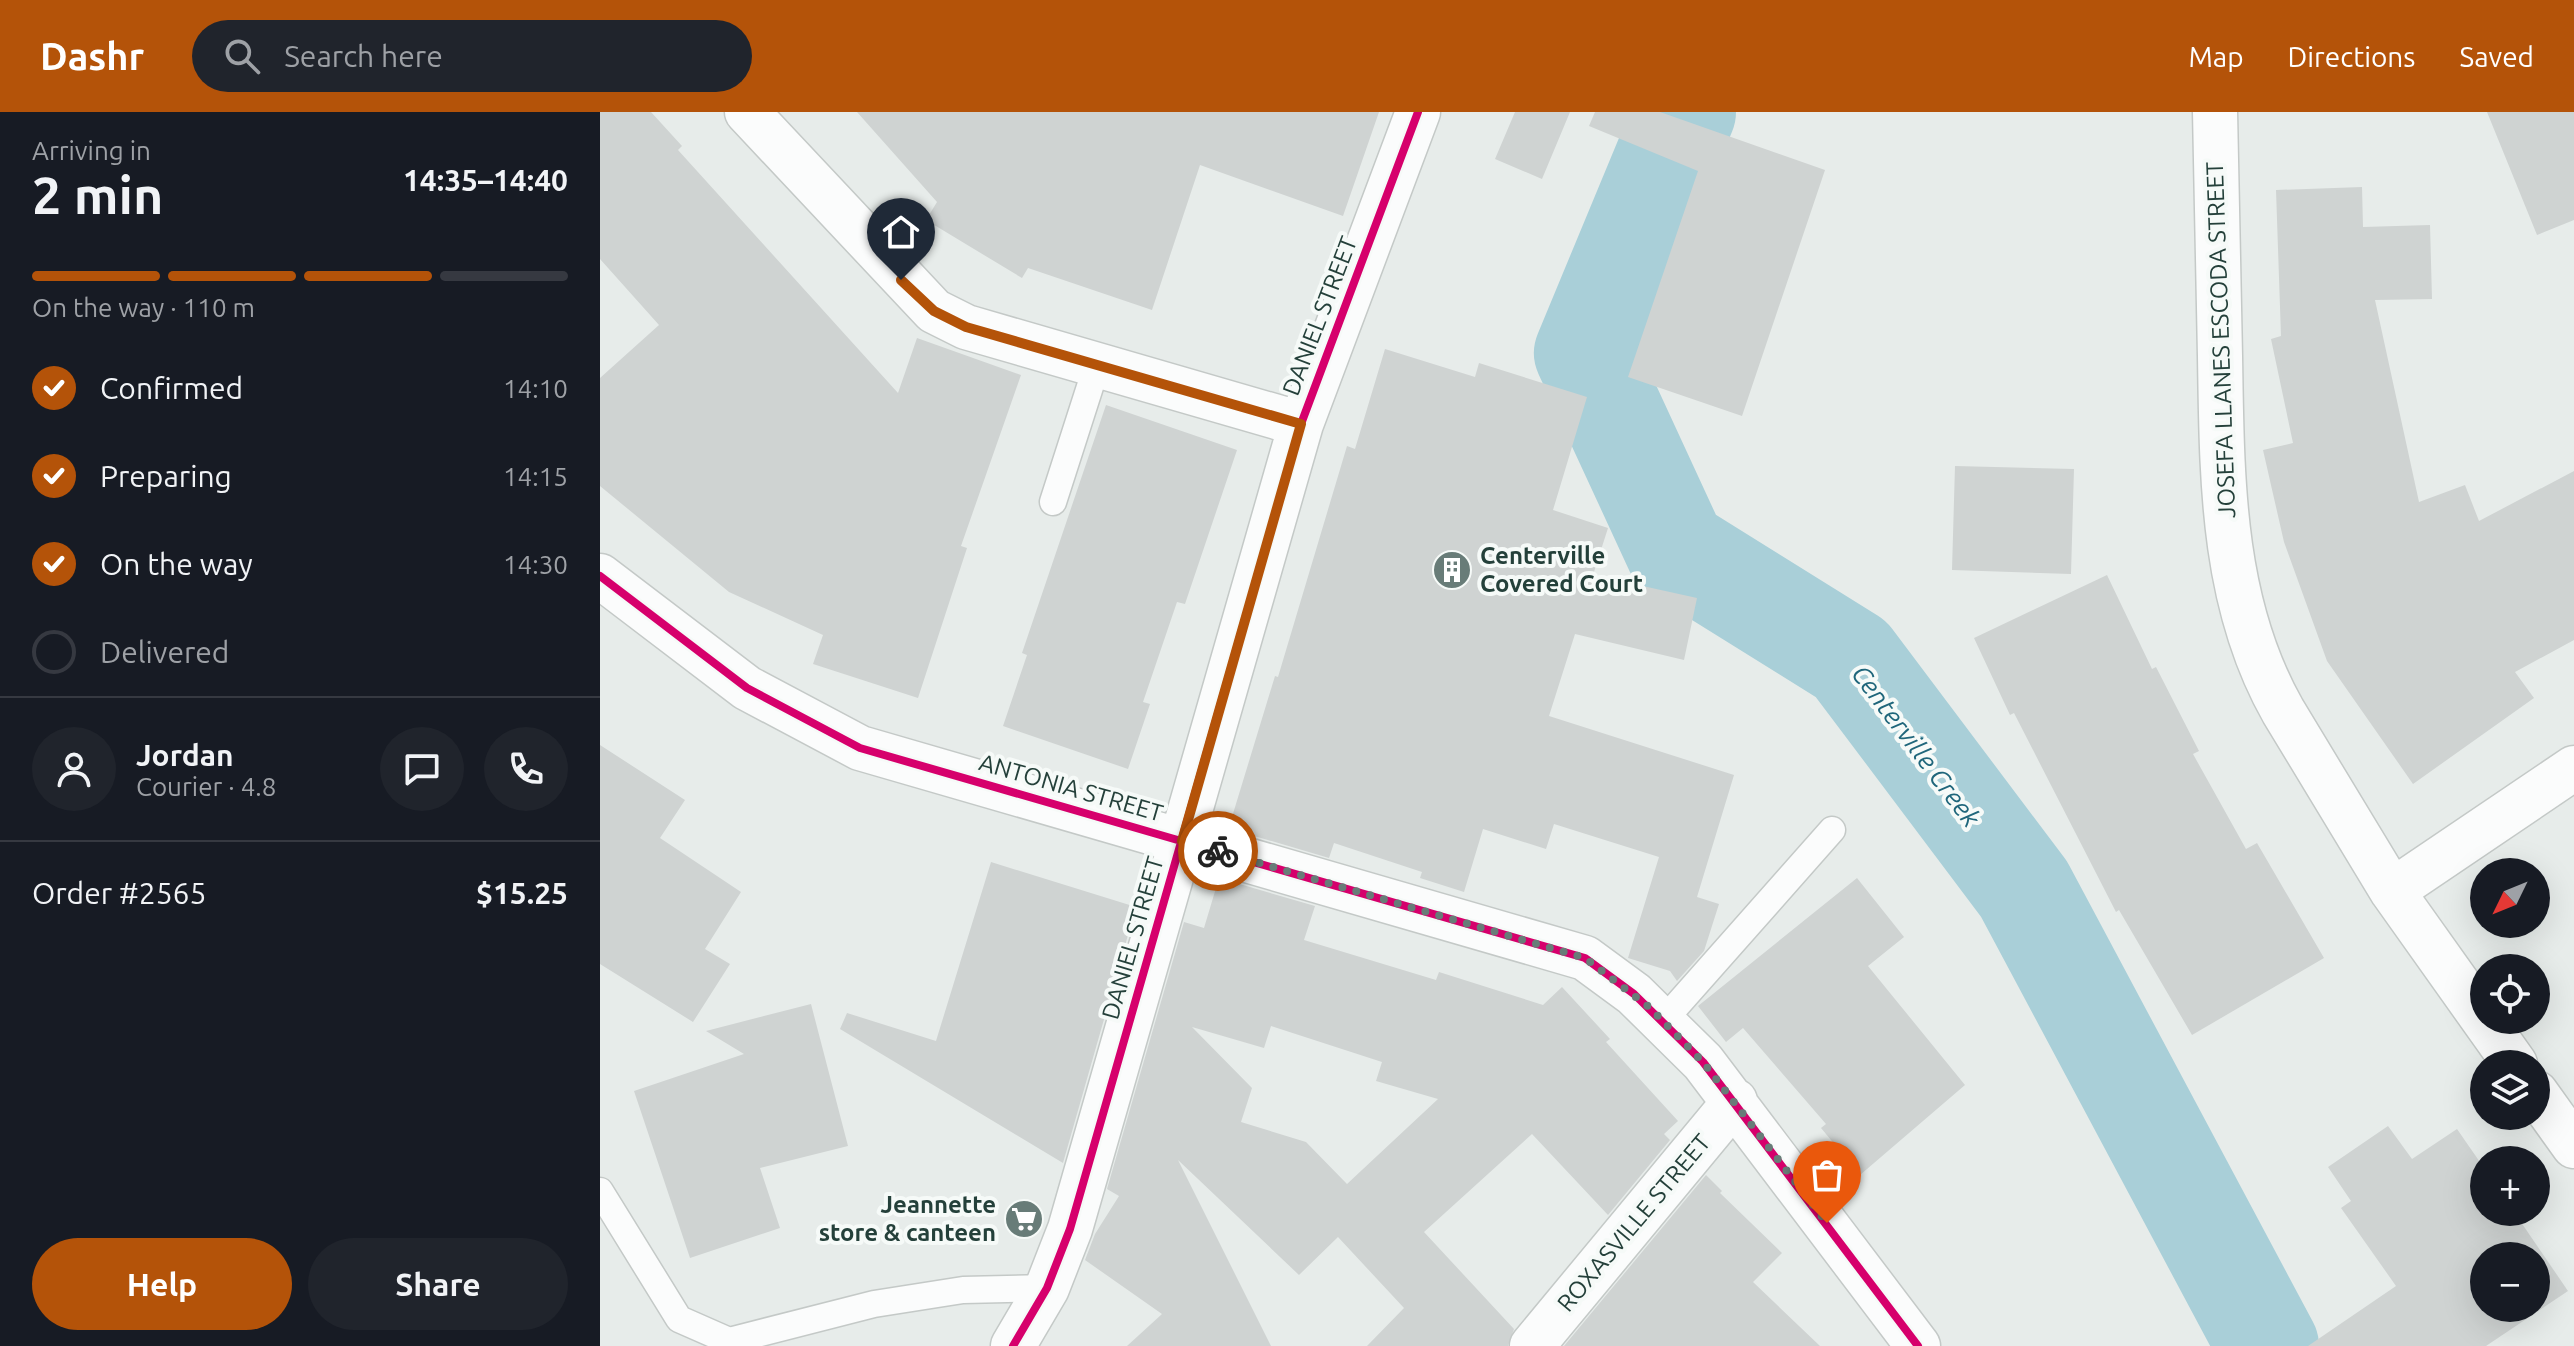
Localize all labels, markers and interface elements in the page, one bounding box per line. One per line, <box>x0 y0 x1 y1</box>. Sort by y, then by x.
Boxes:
search box <box>192 20 752 92</box>
icon: search <box>220 34 264 78</box>
text: Dashr <box>40 35 144 77</box>
text: Search here <box>284 39 443 73</box>
text: Map <box>2188 41 2244 72</box>
text: Directions <box>2288 41 2415 72</box>
text: Saved <box>2459 41 2534 72</box>
text: Arriving in <box>32 136 151 165</box>
street label: JOSEFA LLANES ESCODA STREET <box>2201 161 2240 519</box>
text: 14:35–14:40 <box>403 163 568 197</box>
text: 2 min <box>32 166 163 224</box>
pin <box>867 198 935 280</box>
icon: home <box>879 210 923 254</box>
street label: DANIEL STREET <box>1277 233 1362 399</box>
text: On the way · 110 m <box>32 293 255 322</box>
icon: check <box>32 366 76 410</box>
text: Confirmed <box>100 371 243 405</box>
text: 14:10 <box>503 374 568 403</box>
icon: check <box>32 454 76 498</box>
text: Preparing <box>100 459 232 493</box>
text: 14:15 <box>503 462 568 491</box>
icon: check <box>32 542 76 586</box>
place label: Centerville Covered Court <box>1480 542 1643 597</box>
text: On the way <box>100 547 253 581</box>
building icon: Centerville Covered Court <box>1431 549 1473 591</box>
text: 14:30 <box>503 550 568 579</box>
text: Delivered <box>100 635 229 669</box>
water label: Centerville Creek <box>1846 659 1987 833</box>
button: person <box>32 727 116 811</box>
button: chat <box>380 727 464 811</box>
button: phone <box>484 727 568 811</box>
text: Jordan <box>136 738 234 772</box>
street label: ANTONIA STREET <box>976 748 1166 827</box>
text: Courier · 4.8 <box>136 772 276 801</box>
courier <box>1178 811 1258 891</box>
icon: bike <box>1196 829 1240 873</box>
street label: DANIEL STREET <box>1096 853 1169 1022</box>
north arrow <box>2470 858 2550 938</box>
map controls <box>2470 858 2550 1322</box>
text: Order #2565 <box>32 876 206 910</box>
text: $15.25 <box>476 876 568 910</box>
button: locate <box>2470 954 2550 1034</box>
button: layers <box>2470 1050 2550 1130</box>
street label: ROXASVILLE STREET <box>1552 1129 1716 1317</box>
pin <box>1793 1141 1861 1223</box>
button: + <box>2470 1146 2550 1226</box>
icon: bag <box>1805 1153 1849 1197</box>
place label: Jeannette store & canteen <box>819 1191 996 1246</box>
supermarket icon: Jeannette store & canteen <box>1003 1198 1045 1240</box>
button: Help <box>32 1238 292 1330</box>
button: Share <box>308 1238 568 1330</box>
button: − <box>2470 1242 2550 1322</box>

